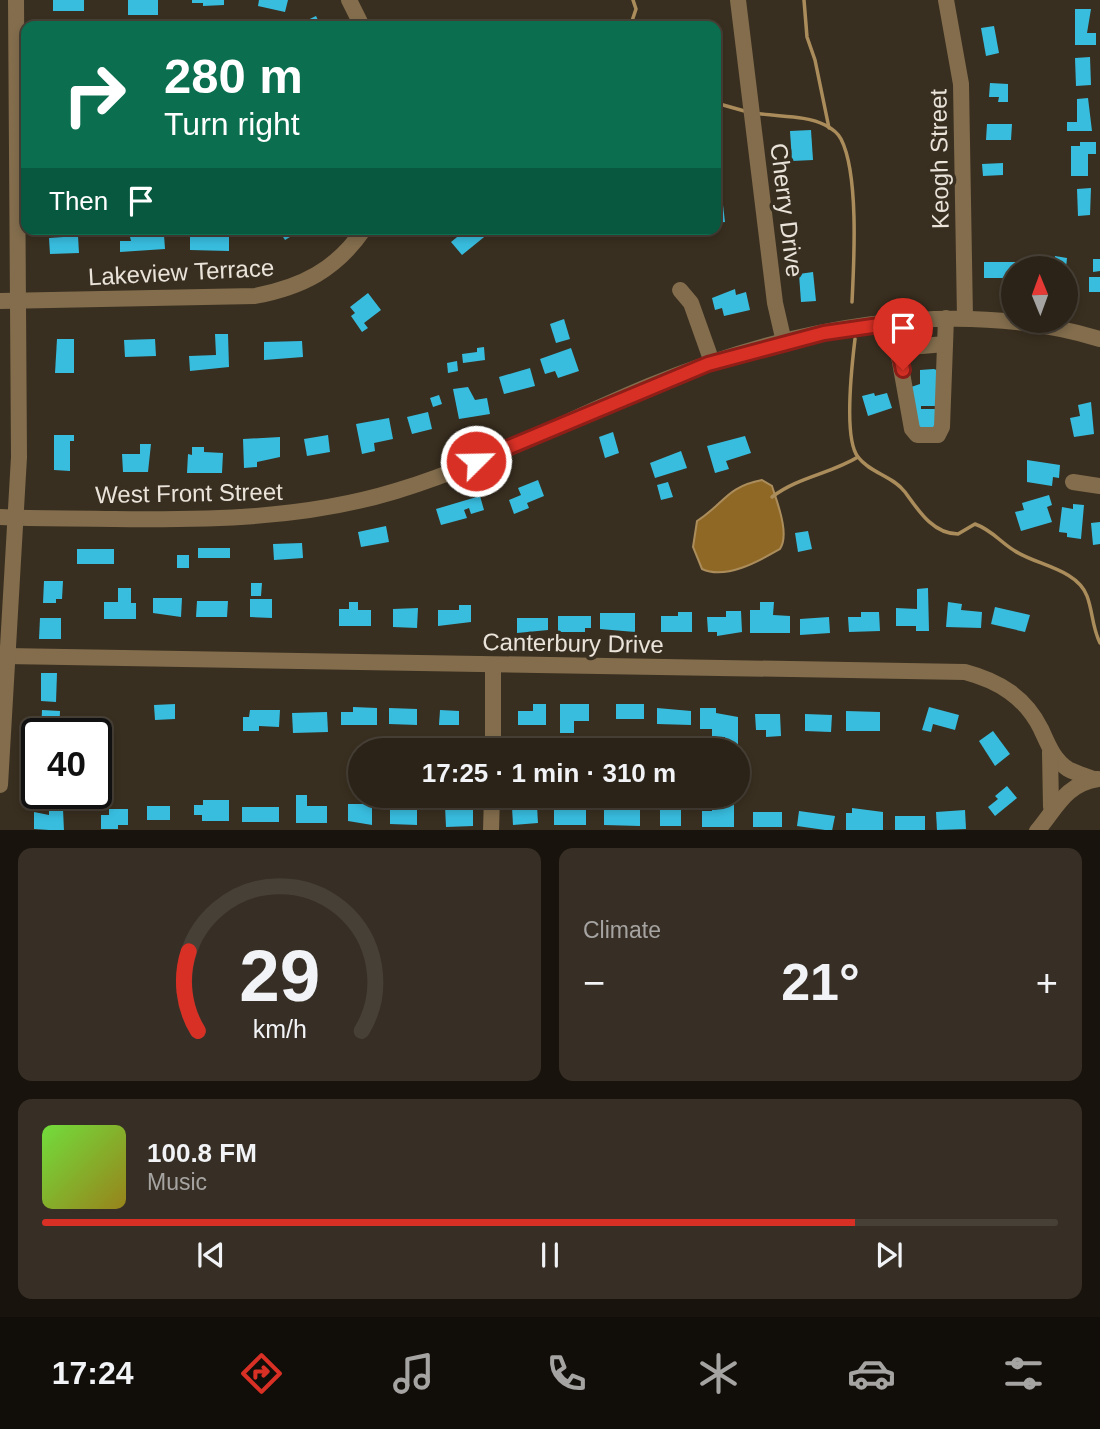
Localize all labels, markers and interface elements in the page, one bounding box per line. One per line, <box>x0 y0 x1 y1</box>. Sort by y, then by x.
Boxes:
icon: right <box>49 49 140 140</box>
text: 280 m <box>164 49 303 103</box>
street label: Keogh Street <box>924 88 954 229</box>
text: Turn right <box>164 106 300 142</box>
street label: Cherry Drive <box>765 142 809 278</box>
icon: arrive <box>122 182 160 220</box>
text: Then <box>49 186 108 216</box>
street label: Lakeview Terrace <box>87 254 275 290</box>
north arrow <box>1001 256 1078 332</box>
map controls <box>1001 256 1078 333</box>
pin <box>873 298 933 370</box>
icon: arrive <box>884 309 922 347</box>
position arrow <box>439 424 513 498</box>
street label: West Front Street <box>95 478 283 508</box>
street label: Canterbury Drive <box>482 628 664 658</box>
speed limit sign: 40 <box>21 718 112 809</box>
text: 17:25 · 1 min · 310 m <box>422 758 676 788</box>
text: Climate <box>583 917 661 943</box>
text: 29 <box>239 935 320 1016</box>
text: 21° <box>781 953 860 1011</box>
text: − <box>583 962 605 1004</box>
text: + <box>1036 962 1058 1004</box>
text: km/h <box>252 1014 307 1042</box>
text: 100.8 FM <box>147 1138 257 1168</box>
text: Music <box>147 1169 207 1195</box>
icon: previous <box>192 1236 230 1274</box>
icon: pause <box>531 1236 569 1274</box>
icon: next <box>870 1236 908 1274</box>
icon: directions <box>237 1349 286 1398</box>
icon: music <box>389 1349 438 1398</box>
icon: phone <box>542 1349 591 1398</box>
icon: climate <box>694 1349 743 1398</box>
icon: car <box>847 1349 896 1398</box>
icon: filters <box>999 1349 1048 1398</box>
text: 17:24 <box>52 1355 134 1391</box>

